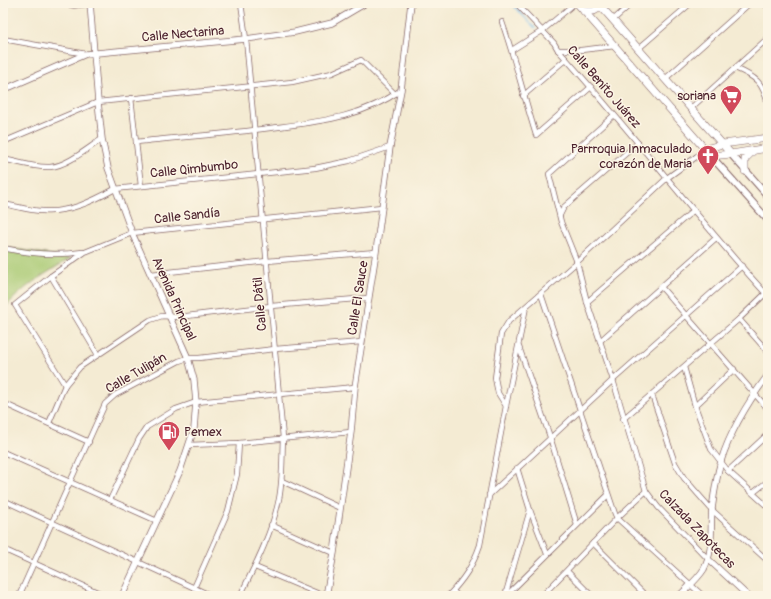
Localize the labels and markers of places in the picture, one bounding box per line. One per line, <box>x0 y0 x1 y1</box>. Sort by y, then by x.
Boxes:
supermarket icon: soriana <box>718 83 744 116</box>
place label: soriana <box>677 88 716 104</box>
place label: Parrroquia Inmaculado corazón de Maria <box>571 141 692 172</box>
church icon: Parrroquia Inmaculado corazón de Maria <box>695 143 721 176</box>
fuel station icon: Pemex <box>156 419 182 452</box>
place label: Pemex <box>184 424 222 440</box>

